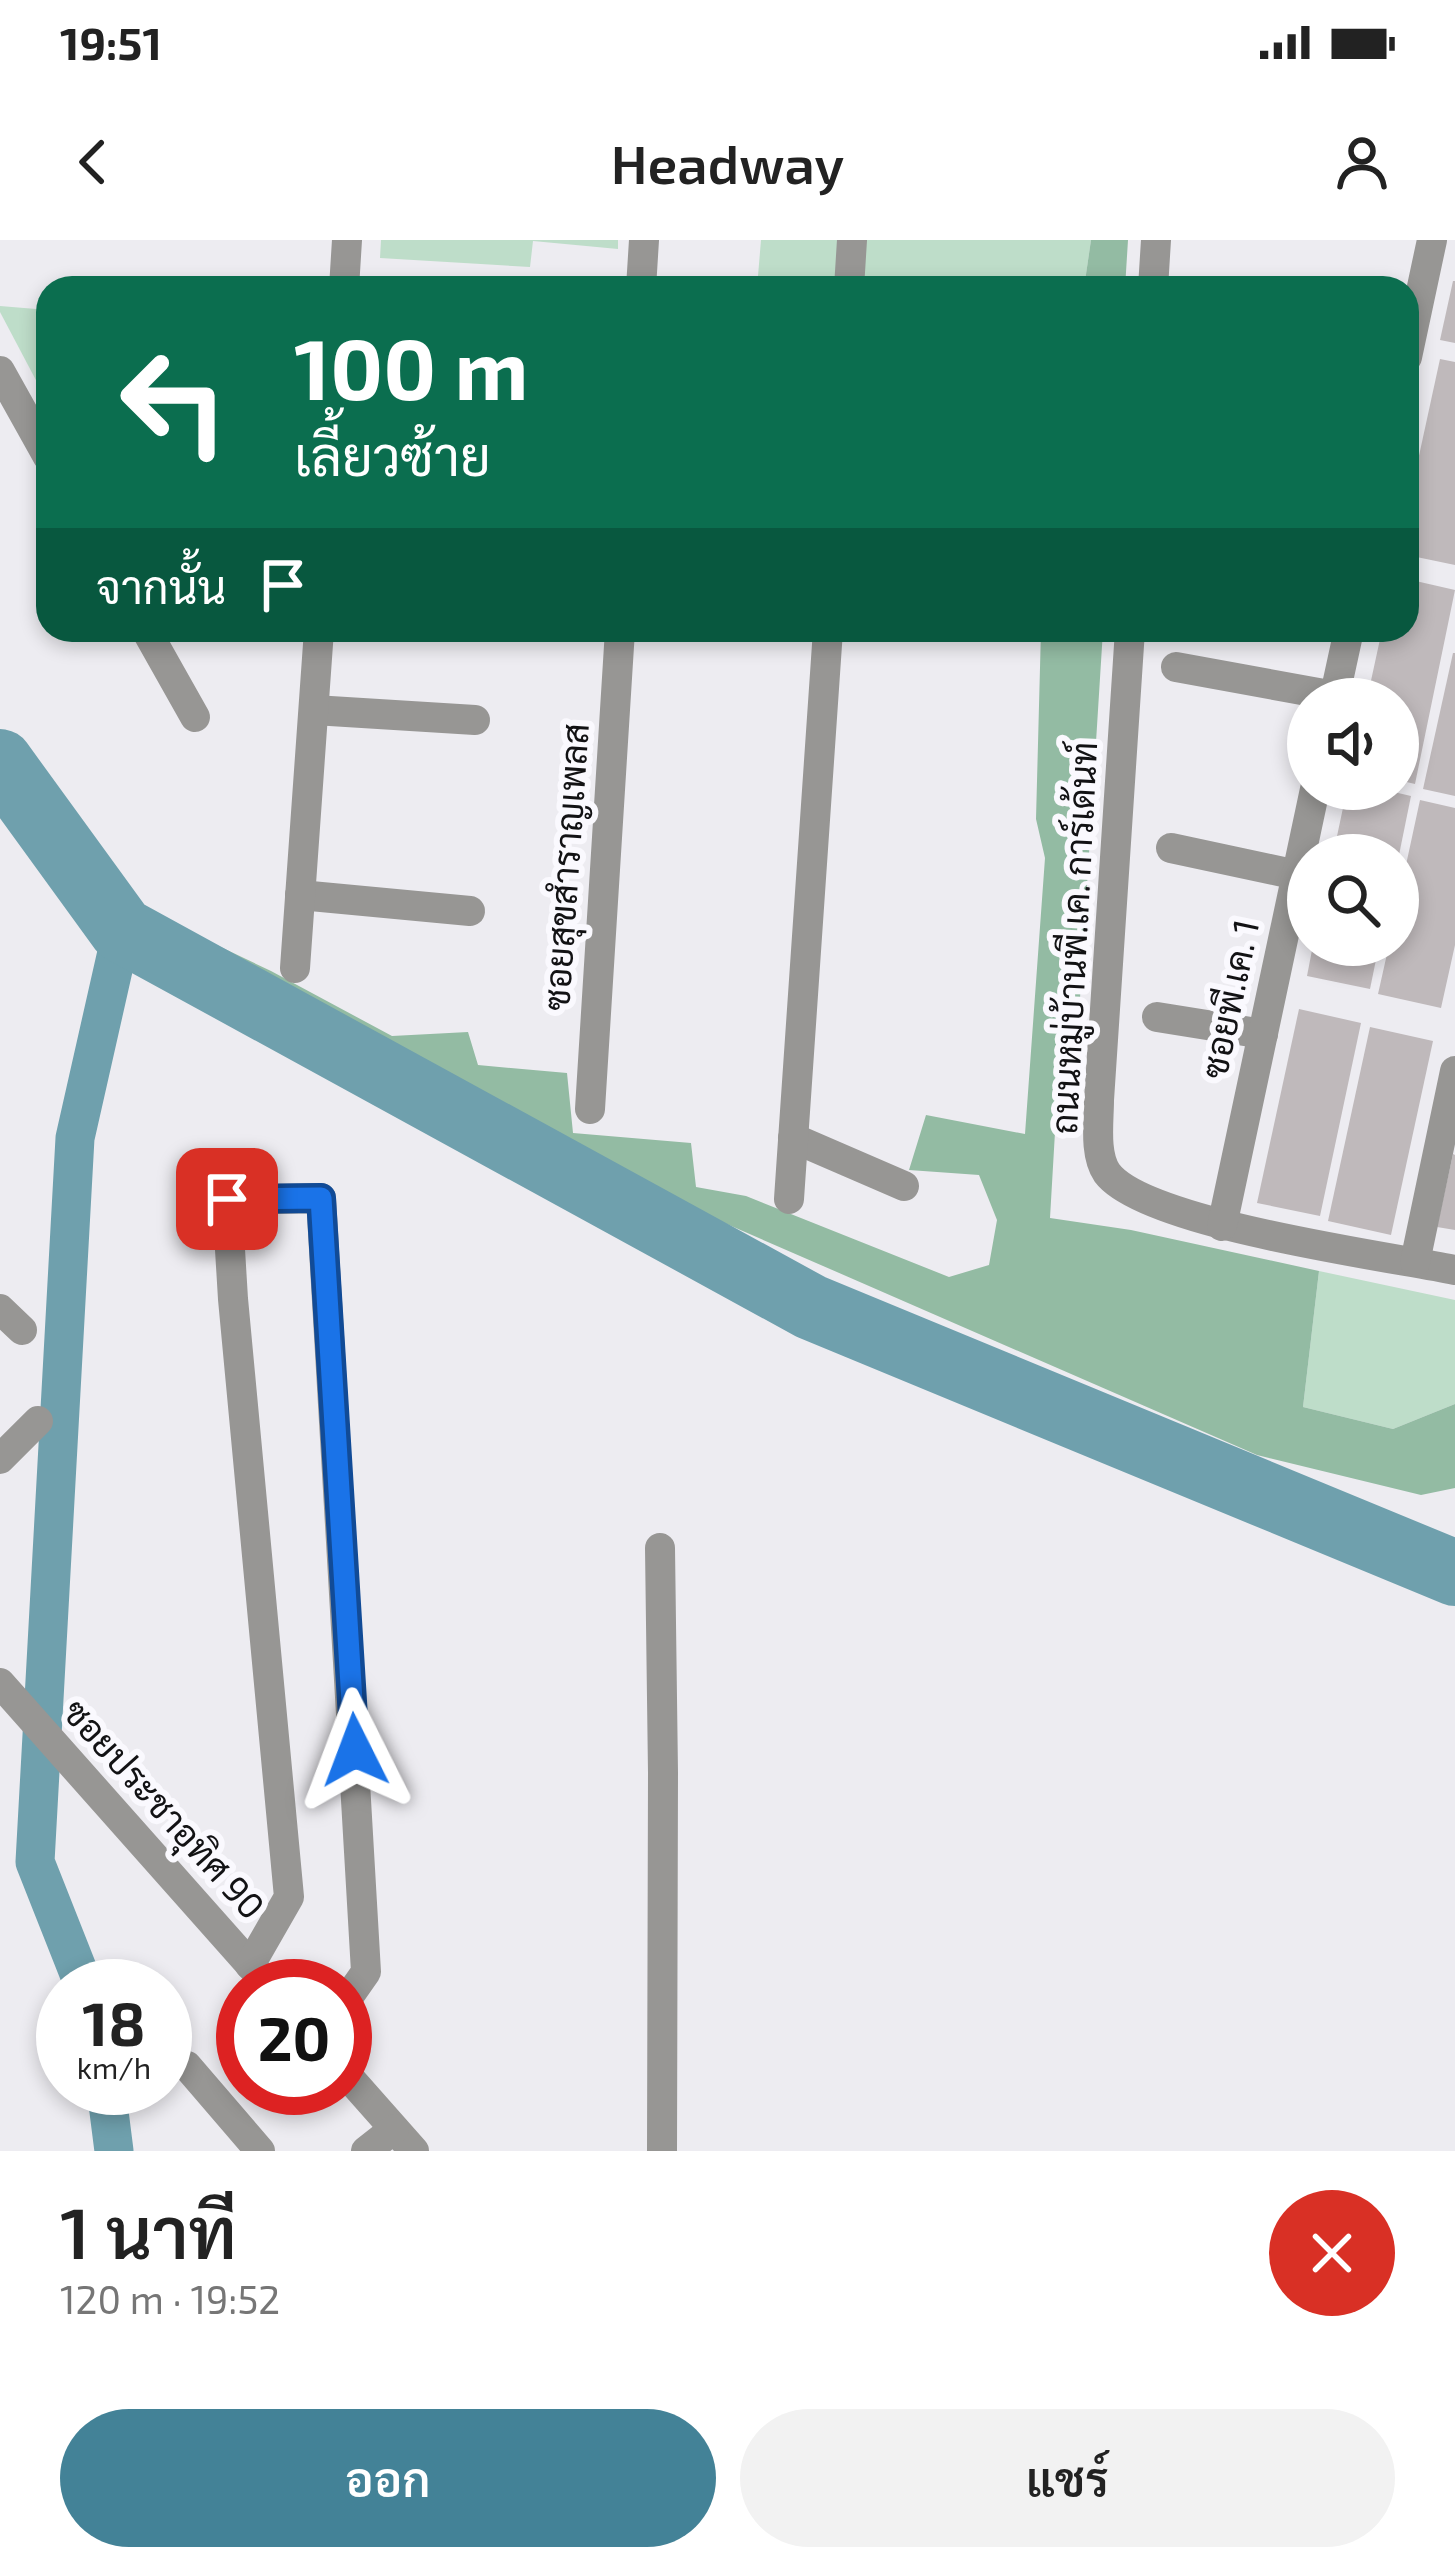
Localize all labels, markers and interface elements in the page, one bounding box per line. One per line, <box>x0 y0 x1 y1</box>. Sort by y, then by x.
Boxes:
text: 19:51 <box>60 15 162 69</box>
icon: back <box>60 129 126 195</box>
icon: person <box>1329 129 1395 195</box>
text: Headway <box>611 130 844 195</box>
text: 100 m <box>294 316 528 417</box>
icon: left <box>96 324 252 480</box>
text: เลี้ยวซ้าย <box>294 422 491 487</box>
icon: arrive <box>250 552 316 618</box>
text: จากนั้น <box>96 559 226 613</box>
map controls <box>1287 678 1419 966</box>
button: sound <box>1287 678 1419 810</box>
street label: ซอยสุขสำราญเพลส <box>533 722 601 1012</box>
street label: ถนนหมู่บ้านพี.เค. การ์เด้นท์ <box>1041 740 1109 1136</box>
button: search <box>1287 834 1419 966</box>
street label: ซอยพี.เค. 1 <box>1191 915 1266 1082</box>
pin <box>176 1148 278 1250</box>
icon: arrive <box>194 1166 260 1232</box>
position arrow <box>292 1687 418 1813</box>
street label: ซอยประชาอุทิศ 90 <box>52 1689 275 1930</box>
speed limit sign: 20 <box>216 1959 372 2115</box>
text: 18 <box>82 1986 146 2058</box>
text: km/h <box>77 2049 151 2085</box>
text: 1 นาที <box>60 2187 237 2273</box>
button: close <box>1269 2190 1395 2316</box>
text: 120 m · 19:52 <box>60 2275 280 2322</box>
button: ออก <box>60 2409 716 2547</box>
button: แชร์ <box>740 2409 1395 2547</box>

